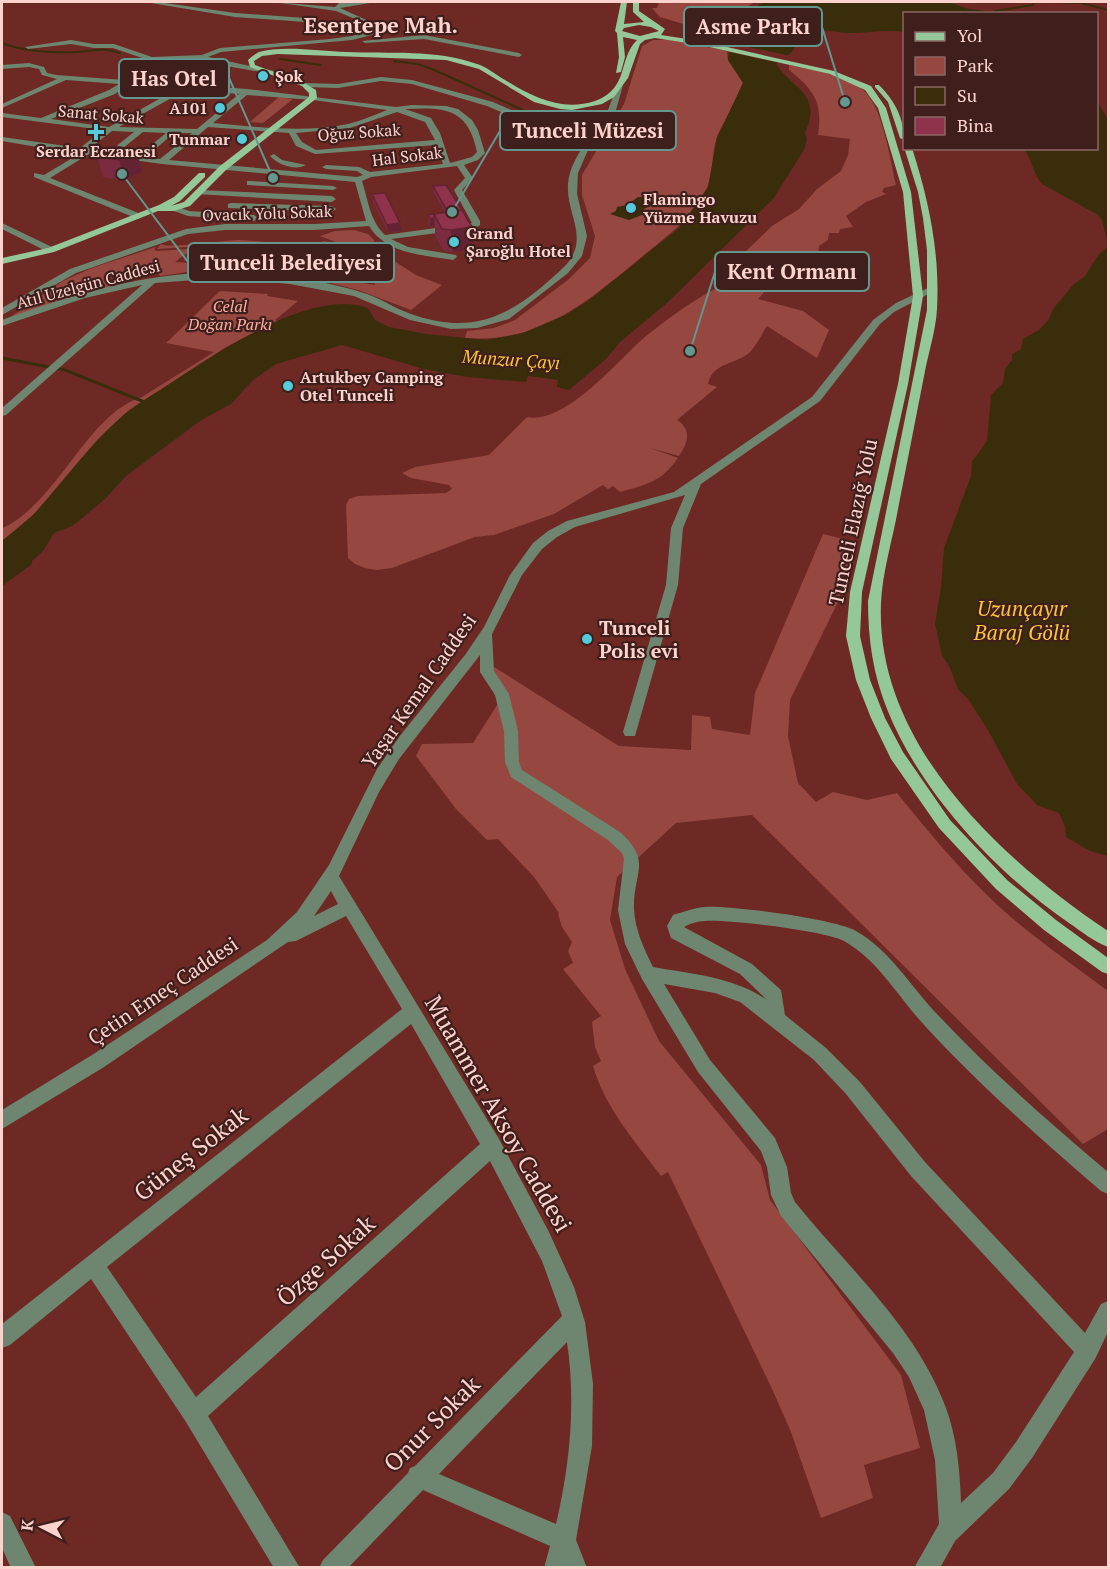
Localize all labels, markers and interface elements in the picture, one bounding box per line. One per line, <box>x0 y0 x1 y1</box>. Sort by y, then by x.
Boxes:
callout: Asme Parkı <box>684 7 822 46</box>
district label: Esentepe Mah. <box>304 10 458 39</box>
text: Asme Parkı <box>696 12 810 40</box>
legend <box>903 12 1098 150</box>
text: Yol <box>957 23 982 47</box>
text: Park <box>957 53 994 77</box>
callout: Has Otel <box>119 59 229 98</box>
text: Has Otel <box>131 64 217 92</box>
place label: Şok <box>275 65 303 87</box>
marker: Şok <box>256 69 270 83</box>
text: Su <box>957 83 977 107</box>
place label: A101 <box>169 97 208 119</box>
street label: Sanat Sokak <box>57 99 146 129</box>
marker: A101 <box>213 101 227 115</box>
callout: Tunceli Müzesi <box>500 111 676 150</box>
text: Bina <box>957 113 993 137</box>
text: Tunceli Müzesi <box>512 116 664 144</box>
street label: Oğuz Sokak <box>317 118 402 146</box>
marker: Serdar Eczanesi <box>89 125 103 139</box>
place label: Tunmar <box>169 128 230 150</box>
marker: Tunmar <box>235 132 249 146</box>
place label: Serdar Eczanesi <box>36 140 156 162</box>
street label: Hal Sokak <box>371 141 444 171</box>
place label: Flamingo Yüzme Havuzu <box>643 188 757 228</box>
street label: Ovacık Yolu Sokak <box>202 200 333 226</box>
marker: Flamingo Yüzme Havuzu <box>624 201 638 215</box>
place label: Grand Şaroğlu Hotel <box>466 222 571 262</box>
marker: Grand Şaroğlu Hotel <box>447 235 461 249</box>
callout: Tunceli Belediyesi <box>188 243 394 282</box>
text: Tunceli Belediyesi <box>200 248 382 276</box>
callout: Kent Ormanı <box>715 252 869 291</box>
street label: Atıl Uzelgün Caddesi <box>14 254 162 314</box>
text: Kent Ormanı <box>727 257 857 285</box>
park label: Celal Doğan Parkı <box>187 295 272 335</box>
water label: Munzur Çayı <box>460 344 561 374</box>
place label: Artukbey Camping Otel Tunceli <box>300 366 444 406</box>
marker: Artukbey Camping Otel Tunceli <box>281 379 295 393</box>
street label: Tunceli Elazığ Yolu <box>822 436 883 608</box>
water label: Uzunçayır Baraj Gölü <box>973 594 1070 646</box>
street label: Yaşar Kemal Caddesi <box>355 608 482 774</box>
place label: Tunceli Polis evi <box>599 614 679 664</box>
marker: Tunceli Polis evi <box>580 632 594 646</box>
street label: Çetin Emeç Caddesi <box>82 930 243 1051</box>
street label: Muammer Aksoy Caddesi <box>418 989 580 1238</box>
street label: Güneş Sokak <box>127 1098 254 1208</box>
street label: Özge Sokak <box>269 1207 382 1313</box>
street label: Onur Sokak <box>376 1368 487 1478</box>
north arrow <box>12 1497 72 1557</box>
text: K <box>16 1518 39 1532</box>

